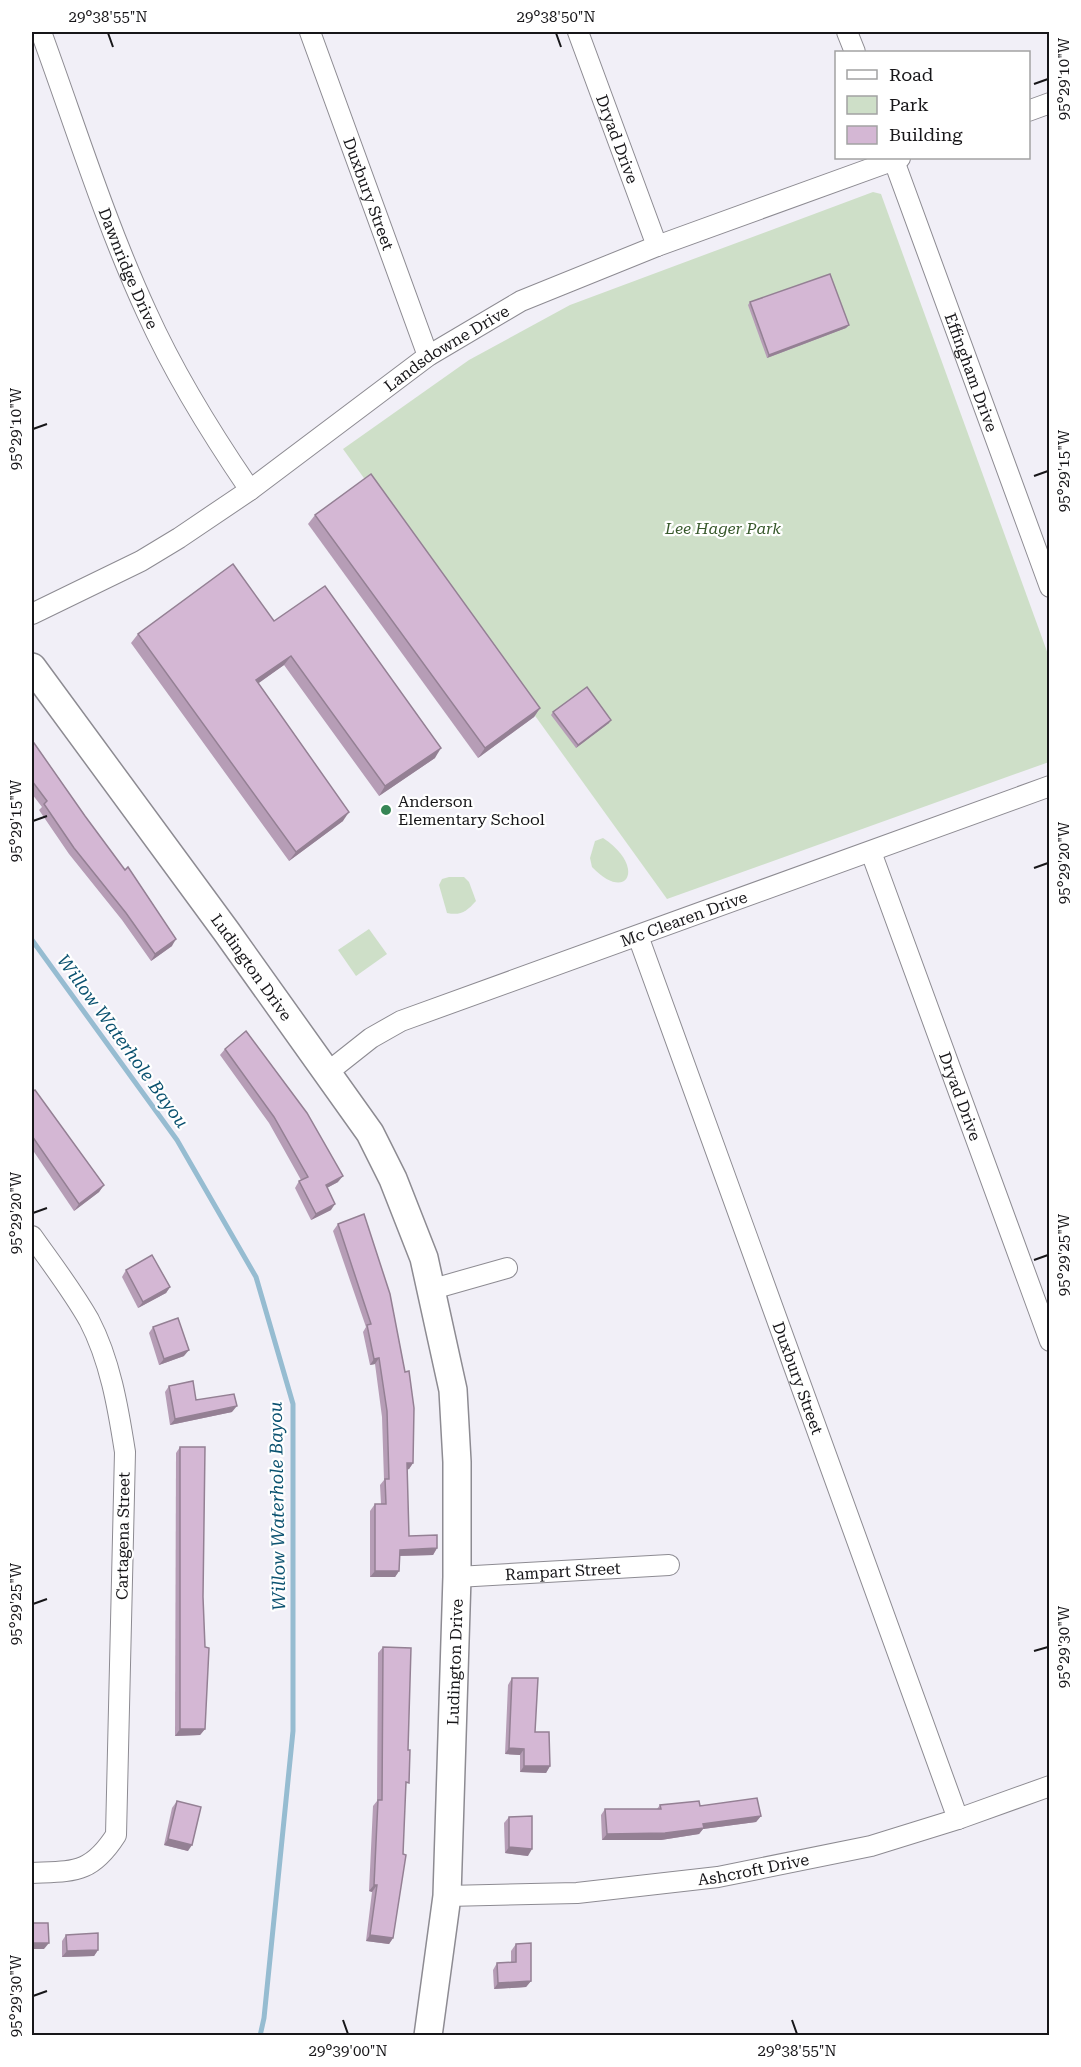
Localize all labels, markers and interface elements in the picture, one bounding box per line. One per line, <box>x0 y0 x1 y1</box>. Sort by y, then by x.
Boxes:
text: 29°38'55"N <box>68 8 148 26</box>
text: 29°38'50"N <box>516 8 596 26</box>
text: 95°29'10"W <box>1055 37 1073 120</box>
legend <box>835 51 1030 159</box>
text: Road <box>889 64 934 85</box>
street label: Dryad Drive <box>592 92 643 186</box>
text: Park <box>889 94 929 115</box>
text: Building <box>889 124 963 145</box>
street label: Duxbury Street <box>340 135 398 253</box>
street label: Dawnridge Drive <box>95 205 163 332</box>
street label: Landsdowne Drive <box>380 301 512 395</box>
street label: Effingham Drive <box>941 310 1002 434</box>
text: 95°29'10"W <box>7 387 25 470</box>
text: 95°29'15"W <box>1055 429 1073 512</box>
park label: Lee Hager Park <box>664 519 781 538</box>
text: 95°29'15"W <box>7 779 25 862</box>
place label: Anderson Elementary School <box>398 792 545 829</box>
marker: Anderson Elementary School <box>379 803 393 817</box>
text: 95°29'20"W <box>1055 821 1073 904</box>
street label: Mc Clearen Drive <box>618 887 750 950</box>
street label: Ludington Drive <box>207 910 296 1024</box>
water label: Willow Waterhole Bayou <box>53 950 193 1132</box>
street label: Dryad Drive <box>935 1049 985 1143</box>
text: 95°29'20"W <box>7 1171 25 1254</box>
text: 95°29'25"W <box>1055 1213 1073 1296</box>
street label: Duxbury Street <box>769 1319 827 1437</box>
water label: Willow Waterhole Bayou <box>265 1401 289 1611</box>
street label: Cartagena Street <box>112 1472 134 1600</box>
street label: Rampart Street <box>504 1558 621 1584</box>
text: 95°29'25"W <box>7 1562 25 1645</box>
street label: Ludington Drive <box>443 1598 467 1726</box>
text: 95°29'30"W <box>1055 1605 1073 1688</box>
street label: Ashcroft Drive <box>697 1849 811 1889</box>
text: 95°29'30"W <box>7 1954 25 2037</box>
text: 29°39'00"N <box>308 2042 388 2060</box>
text: 29°38'55"N <box>757 2042 837 2060</box>

